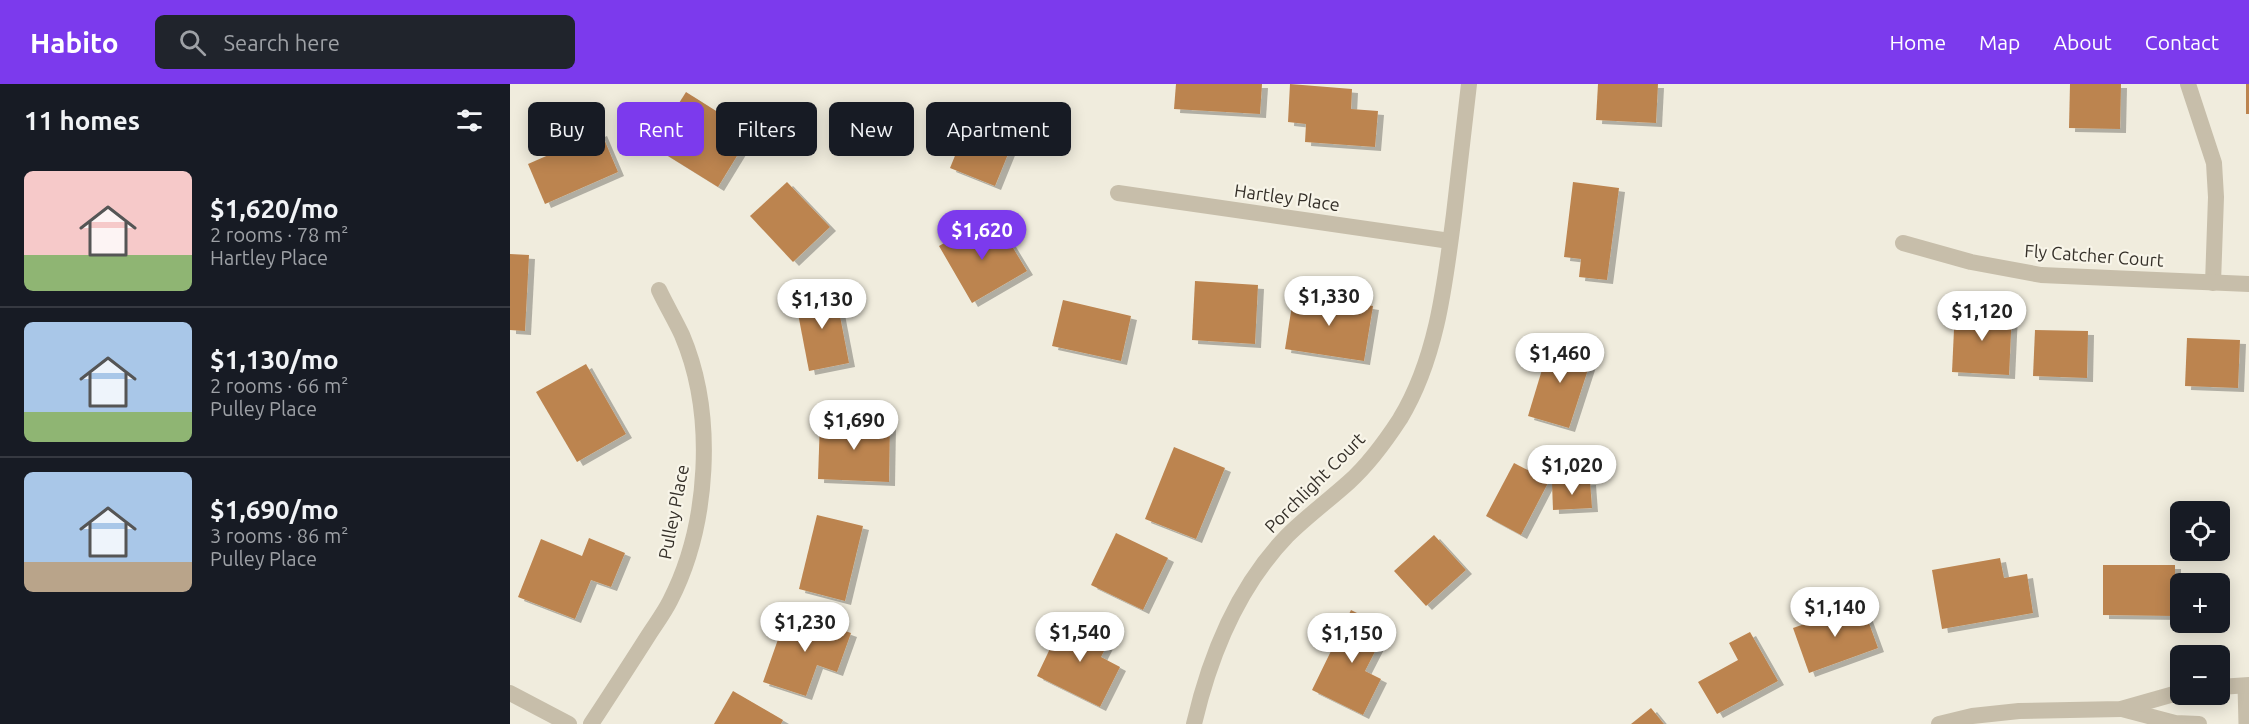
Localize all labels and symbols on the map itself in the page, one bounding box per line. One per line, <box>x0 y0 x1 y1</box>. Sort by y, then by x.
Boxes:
street label: Hartley Place <box>1233 180 1341 214</box>
pin: $1,620 <box>933 210 1031 261</box>
street label: Fly Catcher Court <box>2024 240 2164 270</box>
pin: $1,330 <box>1280 276 1378 327</box>
pin: $1,130 <box>773 279 871 330</box>
pin: $1,120 <box>1933 291 2031 342</box>
pin: $1,460 <box>1511 333 1609 384</box>
pin: $1,690 <box>805 400 903 451</box>
street label: Porchlight Court <box>1260 428 1368 536</box>
pin: $1,020 <box>1523 445 1621 496</box>
street label: Pulley Place <box>654 463 692 561</box>
pin: $1,140 <box>1786 587 1884 638</box>
pin: $1,230 <box>756 602 854 653</box>
pin: $1,540 <box>1031 612 1129 663</box>
pin: $1,150 <box>1303 613 1401 664</box>

